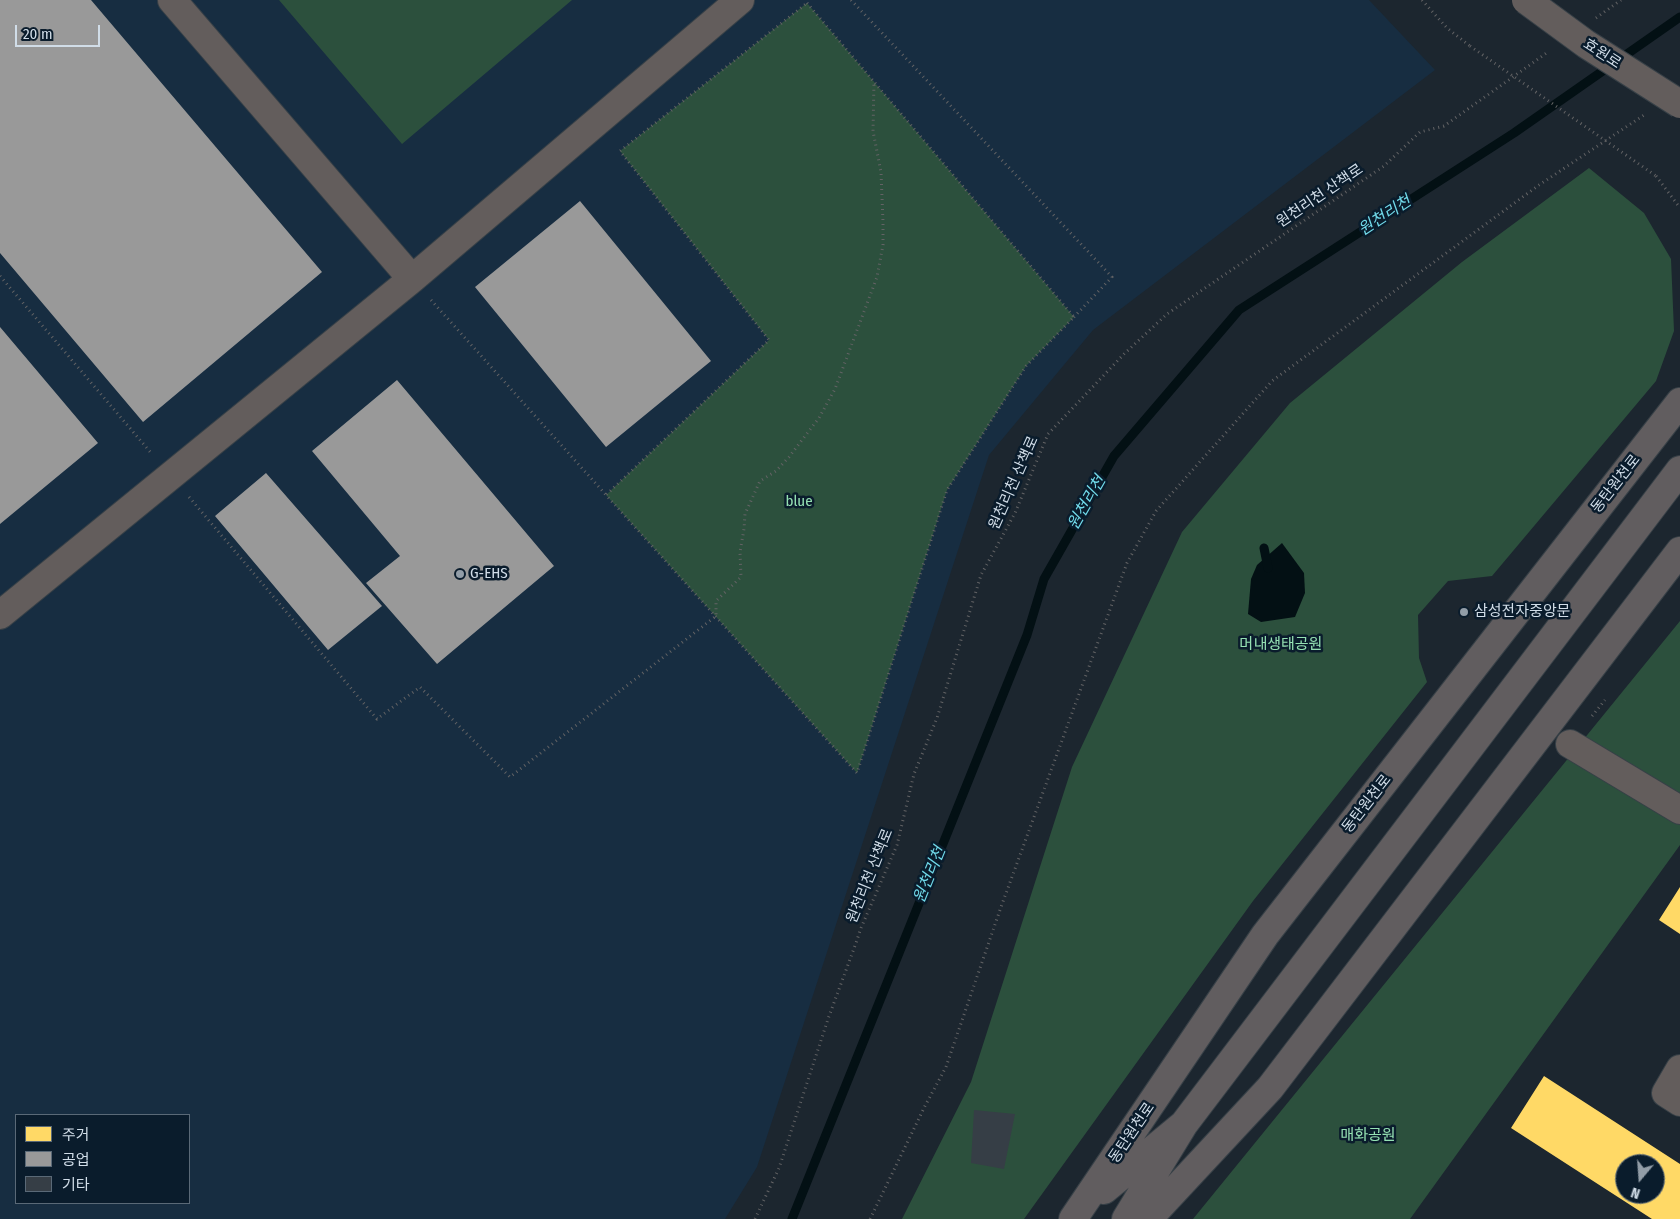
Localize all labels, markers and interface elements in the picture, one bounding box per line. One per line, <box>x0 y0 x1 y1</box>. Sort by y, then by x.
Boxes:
scale bar <box>18 15 102 47</box>
text: 20 m <box>23 25 53 43</box>
street label: 효원로 <box>1580 35 1624 73</box>
street label: 원천리천 산책로 <box>1273 161 1367 231</box>
water label: 원천리천 <box>1355 192 1415 240</box>
street label: 원천리천 산책로 <box>985 434 1043 532</box>
street label: 동탄원천로 <box>1588 451 1644 517</box>
water label: 원천리천 <box>1064 473 1110 533</box>
park label: blue <box>785 493 813 511</box>
place label: G-EHS <box>470 565 508 583</box>
marker: G-EHS <box>454 568 466 580</box>
place label: 삼성전자중앙문 <box>1474 603 1571 621</box>
marker: 삼성전자중앙문 <box>1458 606 1470 618</box>
park label: 머내생태공원 <box>1240 636 1322 654</box>
street label: 동탄원천로 <box>1339 771 1395 837</box>
street label: 원천리천 산책로 <box>843 826 897 926</box>
water label: 원천리천 <box>910 844 950 906</box>
street label: 동탄원천로 <box>1105 1099 1159 1167</box>
legend <box>15 1114 190 1204</box>
text: 주거 <box>62 1126 90 1144</box>
park label: 매화공원 <box>1340 1127 1396 1145</box>
text: 공업 <box>62 1151 90 1169</box>
north arrow <box>1615 1154 1665 1204</box>
text: 기타 <box>62 1176 90 1194</box>
text: N <box>1629 1183 1642 1202</box>

